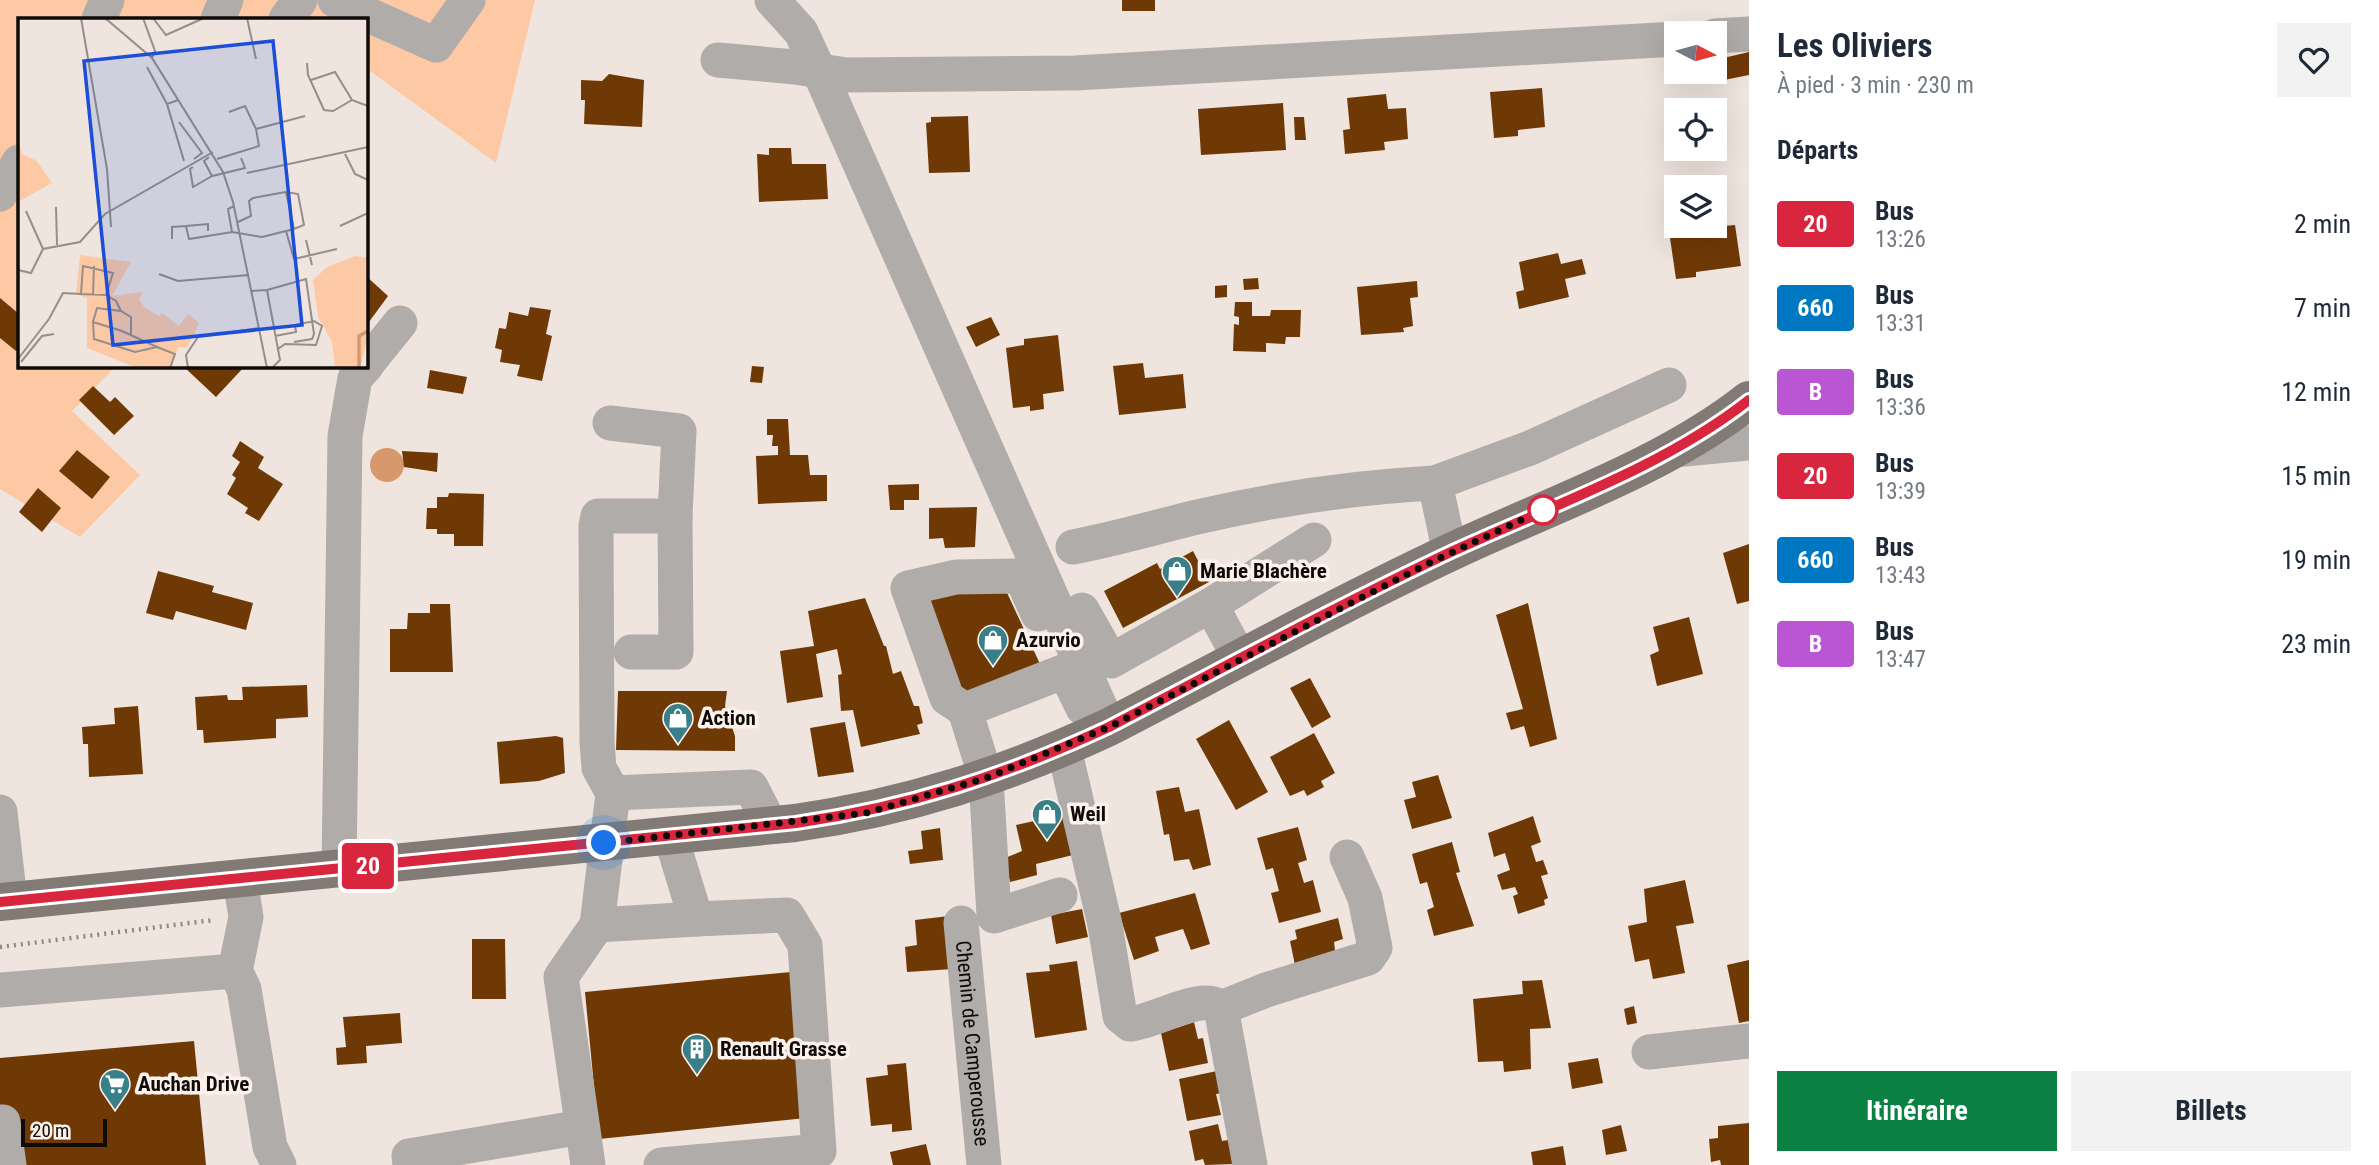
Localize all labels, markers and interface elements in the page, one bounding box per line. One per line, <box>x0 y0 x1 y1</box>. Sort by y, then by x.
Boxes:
inset map <box>18 18 368 368</box>
north arrow <box>1664 21 1727 84</box>
map controls <box>1664 21 1727 238</box>
button: heart <box>2277 23 2351 97</box>
text: Les Oliviers <box>1777 26 1933 65</box>
text: À pied · 3 min · 230 m <box>1777 72 1974 99</box>
button: locate <box>1664 98 1727 161</box>
text: Départs <box>1777 135 1858 165</box>
button: layers <box>1664 175 1727 238</box>
text: Bus <box>1875 196 1914 226</box>
text: 2 min <box>2294 209 2351 239</box>
text: 20 <box>1803 210 1828 238</box>
text: 13:26 <box>1875 226 1926 253</box>
text: Bus <box>1875 280 1914 310</box>
text: 7 min <box>2294 293 2351 323</box>
text: 660 <box>1797 294 1834 322</box>
text: 13:31 <box>1875 310 1926 337</box>
text: Bus <box>1875 364 1914 394</box>
text: 12 min <box>2281 377 2351 407</box>
text: B <box>1809 378 1822 406</box>
text: 13:36 <box>1875 394 1926 421</box>
text: Bus <box>1875 448 1914 478</box>
text: 15 min <box>2281 461 2351 491</box>
text: 20 <box>1803 462 1828 490</box>
text: 13:39 <box>1875 478 1926 505</box>
unlabelled marker <box>1528 495 1558 525</box>
text: Bus <box>1875 532 1914 562</box>
text: 19 min <box>2281 545 2351 575</box>
text: 660 <box>1797 546 1834 574</box>
shop icon: Marie Blachère <box>1160 554 1194 598</box>
place label: Marie Blachère <box>1200 559 1327 583</box>
text: 13:43 <box>1875 562 1926 589</box>
text: Bus <box>1875 616 1914 646</box>
shop icon: Azurvio <box>976 623 1010 667</box>
place label: Azurvio <box>1016 628 1081 652</box>
text: 23 min <box>2281 629 2351 659</box>
text: B <box>1809 630 1822 658</box>
text: 13:47 <box>1875 646 1926 673</box>
shop icon: Action <box>661 701 695 745</box>
place label: Action <box>701 706 756 730</box>
shop icon: Weil <box>1030 797 1064 841</box>
place label: Weil <box>1070 802 1106 826</box>
your location <box>586 825 621 860</box>
line badge: 20 <box>336 843 400 889</box>
text: 20 <box>356 852 380 880</box>
street label: Chemin de Camperousse <box>951 940 994 1148</box>
building icon: Renault Grasse <box>680 1032 714 1076</box>
place label: Renault Grasse <box>720 1037 847 1061</box>
supermarket icon: Auchan Drive <box>98 1067 132 1111</box>
button: Itinéraire <box>1777 1071 2057 1151</box>
button: Billets <box>2071 1071 2351 1151</box>
place label: Auchan Drive <box>138 1072 249 1096</box>
scale bar <box>21 1116 107 1148</box>
text: 20 m <box>32 1119 69 1142</box>

